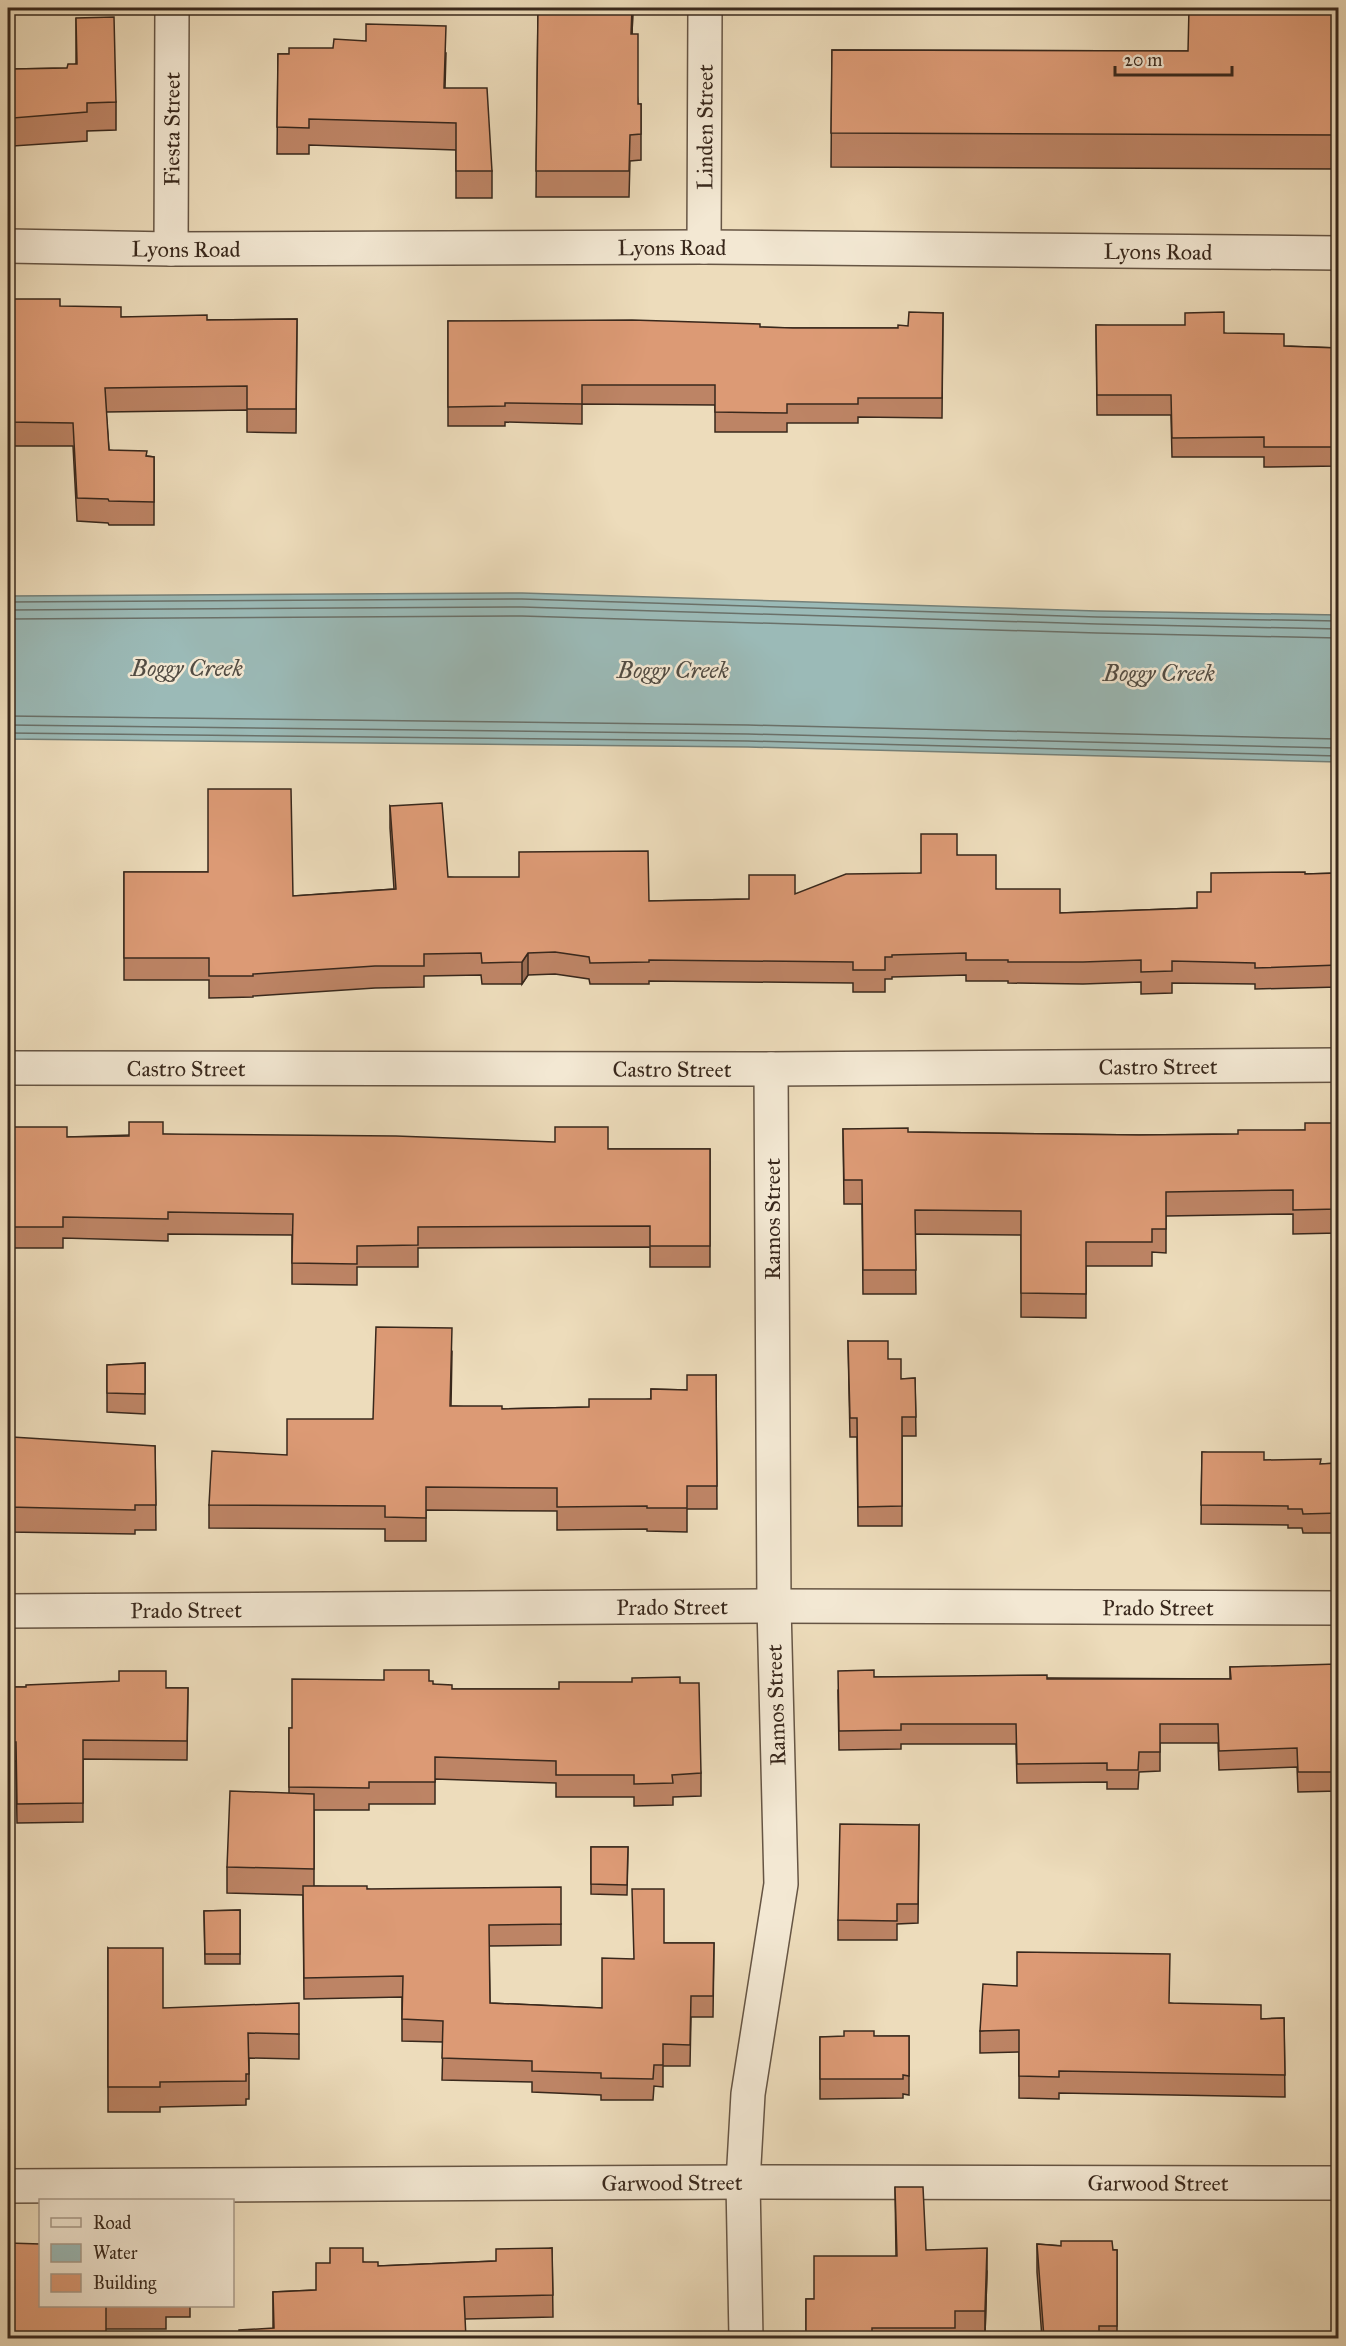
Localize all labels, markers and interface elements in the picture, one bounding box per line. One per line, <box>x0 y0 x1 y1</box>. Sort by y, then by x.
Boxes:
scale bar <box>1115 39 1232 77</box>
text: 20 m <box>1124 49 1162 71</box>
street label: Linden Street <box>691 64 718 190</box>
street label: Fiesta Street <box>158 72 185 186</box>
street label: Lyons Road <box>617 233 727 261</box>
street label: Lyons Road <box>131 235 241 263</box>
street label: Lyons Road <box>1103 237 1213 265</box>
water label: Boggy Creek <box>130 653 243 683</box>
water label: Boggy Creek <box>616 655 729 685</box>
water label: Boggy Creek <box>1102 658 1215 688</box>
street label: Castro Street <box>1098 1052 1218 1080</box>
street label: Castro Street <box>126 1055 246 1082</box>
street label: Castro Street <box>612 1055 732 1082</box>
street label: Ramos Street <box>759 1158 786 1280</box>
street label: Prado Street <box>616 1593 728 1621</box>
street label: Prado Street <box>1102 1594 1214 1621</box>
street label: Prado Street <box>130 1596 242 1624</box>
street label: Ramos Street <box>760 1643 792 1766</box>
street label: Garwood Street <box>601 2169 743 2196</box>
street label: Garwood Street <box>1087 2169 1229 2196</box>
legend <box>39 2199 234 2307</box>
text: Road <box>93 2212 131 2234</box>
text: Water <box>93 2242 138 2264</box>
text: Building <box>93 2272 157 2295</box>

